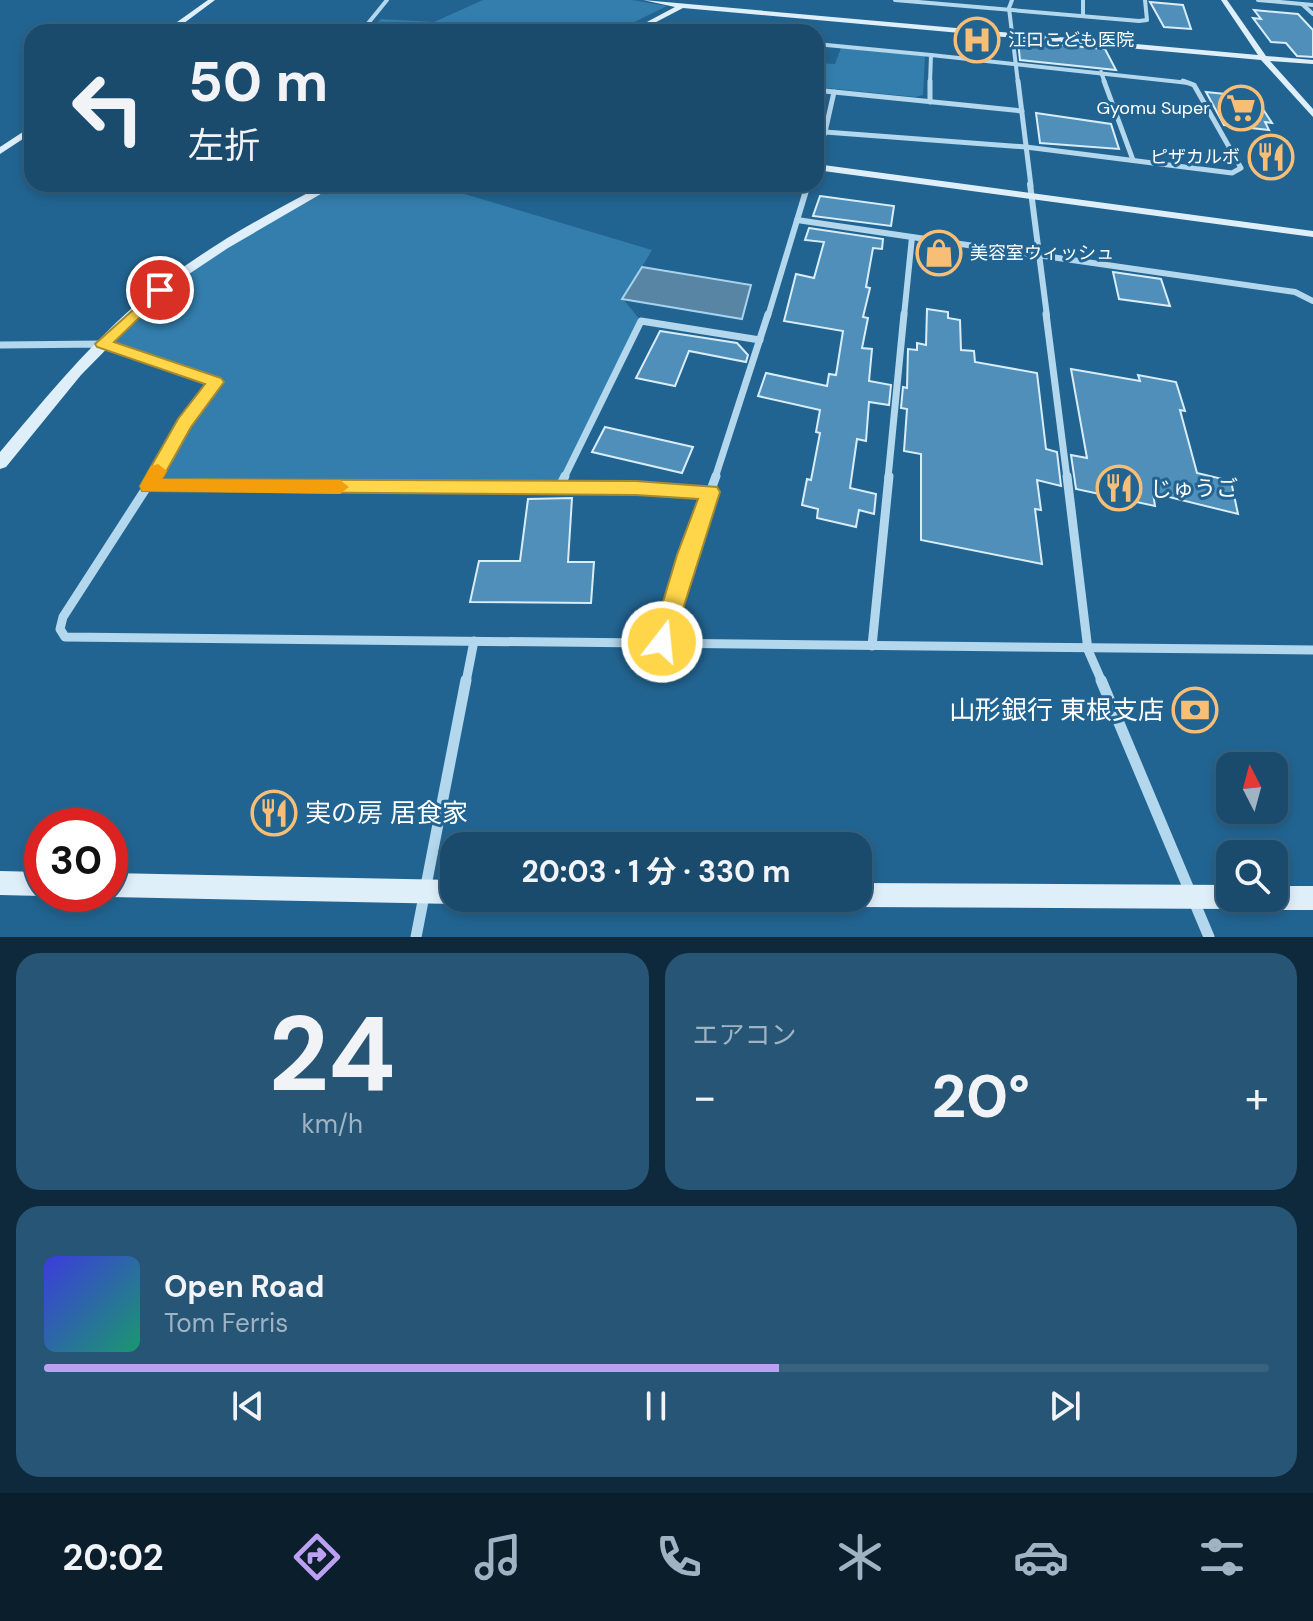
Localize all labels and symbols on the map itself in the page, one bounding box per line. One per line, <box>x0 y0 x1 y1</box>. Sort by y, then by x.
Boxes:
hospital icon: 江口こども医院 <box>953 16 1001 64</box>
place label: 江口こども医院 <box>1008 28 1134 52</box>
supermarket icon: Gyomu Super <box>1217 84 1265 132</box>
place label: Gyomu Super <box>1096 96 1210 120</box>
restaurant icon: ピザカルボ <box>1247 133 1295 181</box>
place label: ピザカルボ <box>1150 145 1240 169</box>
shop icon: 美容室ウィッシュ <box>915 229 963 277</box>
place label: 美容室ウィッシュ <box>970 241 1114 265</box>
pin <box>126 256 194 324</box>
restaurant icon: じゅうご <box>1095 464 1143 512</box>
place label: じゅうご <box>1150 474 1238 503</box>
position arrow <box>620 600 704 684</box>
bank icon: 山形銀行 東根支店 <box>1171 686 1219 734</box>
place label: 山形銀行 東根支店 <box>949 693 1164 727</box>
north arrow <box>1216 752 1288 824</box>
restaurant icon: 実の房 居食家 <box>250 789 298 837</box>
place label: 実の房 居食家 <box>305 796 468 830</box>
speed limit sign: 30 <box>24 808 128 912</box>

